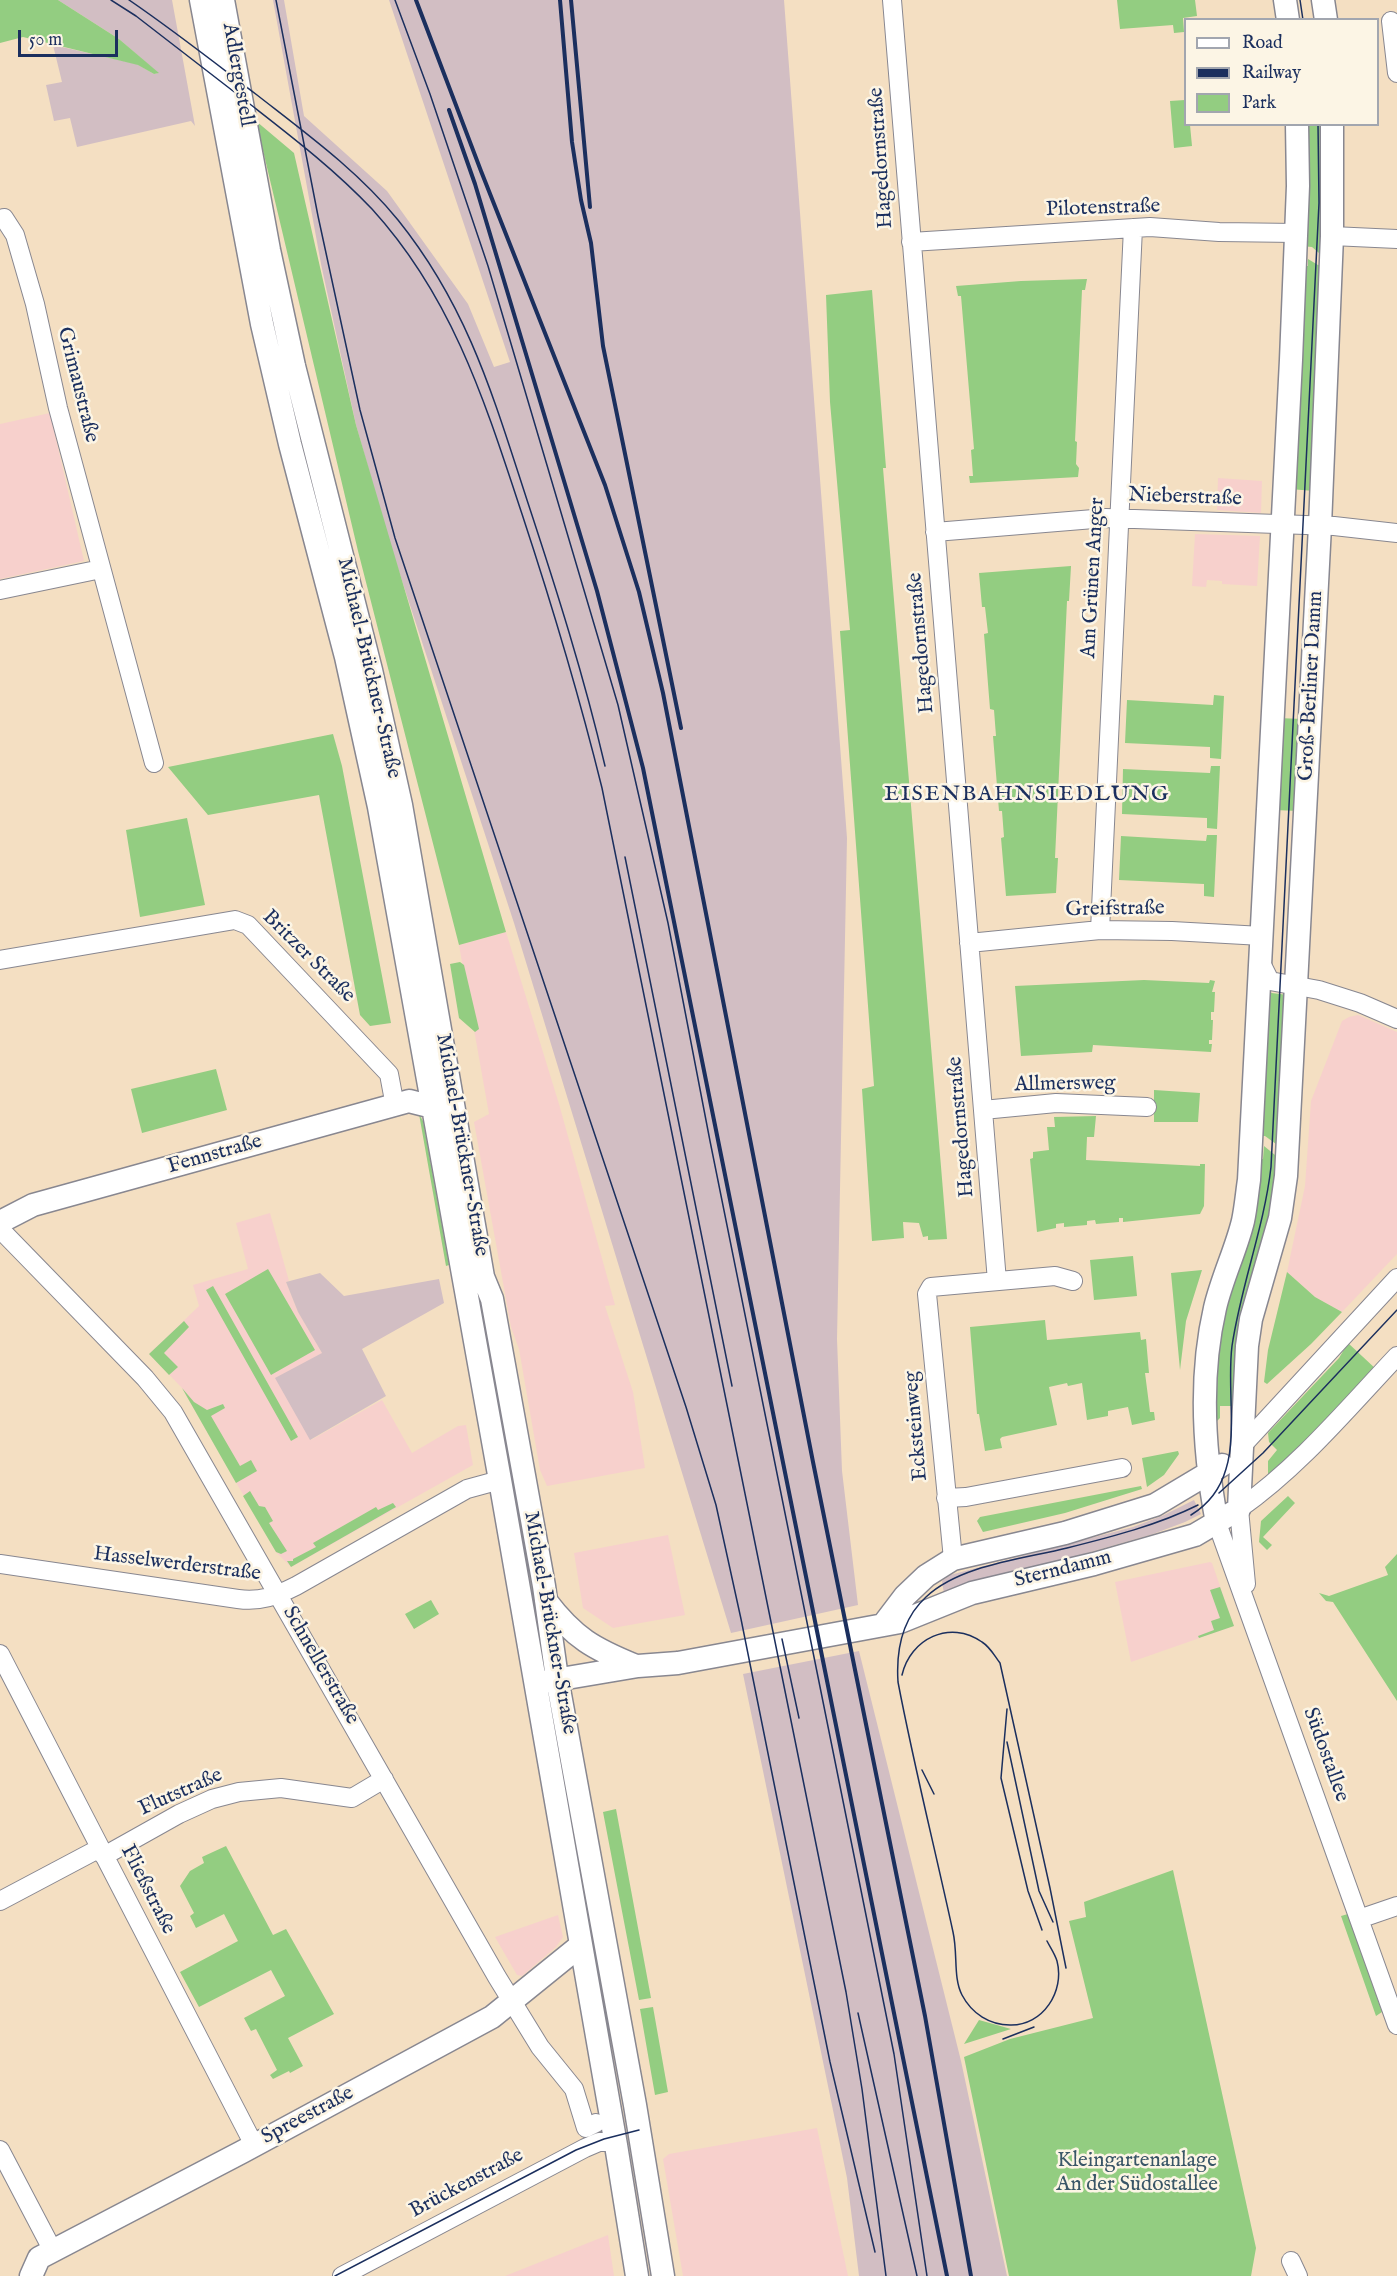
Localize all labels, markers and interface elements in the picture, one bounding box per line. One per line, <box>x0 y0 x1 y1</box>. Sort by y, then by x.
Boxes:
scale bar <box>21 18 122 56</box>
legend <box>1184 18 1379 126</box>
street label: Adlergestell <box>215 21 259 129</box>
text: 50 m <box>29 29 62 52</box>
text: Road <box>1242 32 1283 55</box>
text: Railway <box>1242 62 1301 85</box>
street label: Hagedornstraße <box>865 87 899 229</box>
text: Park <box>1242 92 1276 115</box>
street label: Pilotenstraße <box>1045 194 1161 224</box>
street label: Grimaustraße <box>50 325 104 445</box>
street label: Nieberstraße <box>1128 483 1242 513</box>
street label: Am Grünen Anger <box>1077 497 1111 659</box>
street label: Michael-Brückner-Straße <box>330 555 406 781</box>
street label: Hagedornstraße <box>903 572 941 714</box>
street label: Groß-Berliner Damm <box>1294 590 1330 782</box>
district label: EISENBAHNSIEDLUNG <box>884 782 1170 808</box>
street label: Greifstraße <box>1065 897 1165 923</box>
street label: Britzer Straße <box>256 905 360 1009</box>
street label: Michael-Brückner-Straße <box>429 1032 493 1258</box>
street label: Hagedornstraße <box>943 1056 981 1198</box>
street label: Allmersweg <box>1014 1072 1116 1098</box>
street label: Fennstraße <box>165 1130 265 1180</box>
street label: Ecksteinweg <box>900 1370 934 1482</box>
street label: Michael-Brückner-Straße <box>517 1510 581 1736</box>
street label: Hasselwerderstraße <box>92 1542 262 1588</box>
street label: Sterndamm <box>1012 1546 1114 1594</box>
street label: Schnellerstraße <box>276 1602 364 1730</box>
street label: Südostallee <box>1296 1704 1354 1806</box>
street label: Flutstraße <box>135 1763 227 1823</box>
street label: Fließstraße <box>114 1841 180 1939</box>
street label: Spreestraße <box>258 2081 358 2151</box>
street label: Brückenstraße <box>406 2143 528 2225</box>
park label: Kleingartenanlage An der Südostallee <box>1056 2149 1218 2199</box>

